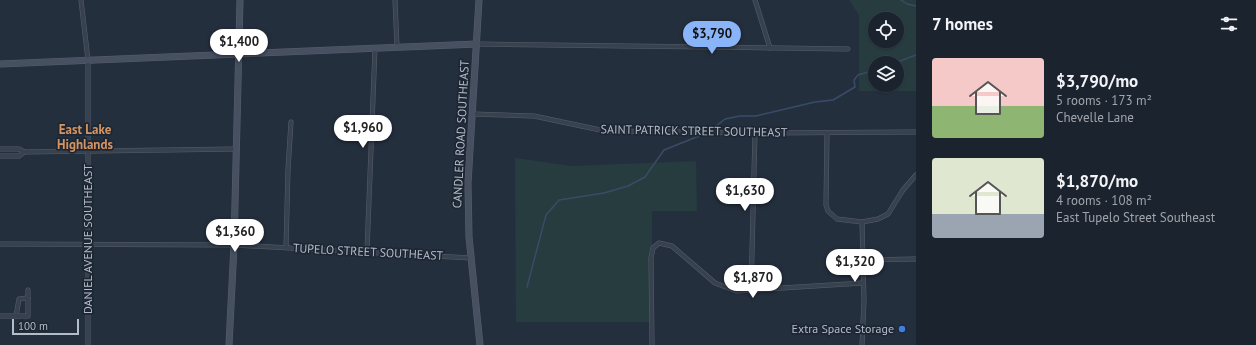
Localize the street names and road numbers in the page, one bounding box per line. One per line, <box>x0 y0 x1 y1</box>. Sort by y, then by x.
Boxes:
street label: CANDLER ROAD SOUTHEAST <box>449 59 472 209</box>
street label: SAINT PATRICK STREET SOUTHEAST <box>600 121 788 140</box>
street label: DANIEL AVENUE SOUTHEAST <box>80 164 95 314</box>
street label: TUPELO STREET SOUTHEAST <box>292 240 444 263</box>

